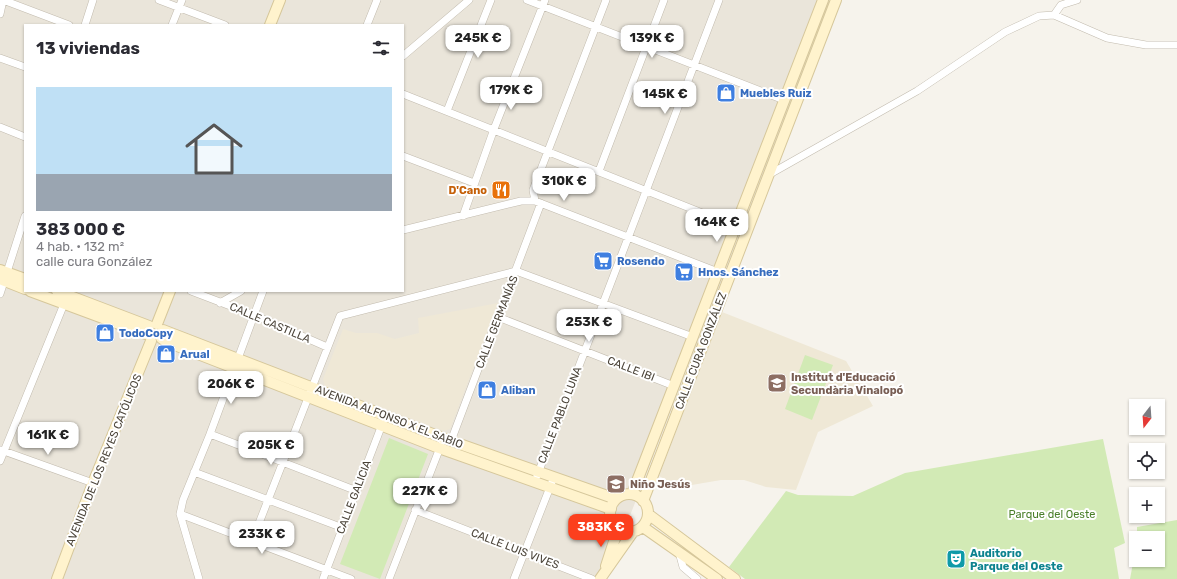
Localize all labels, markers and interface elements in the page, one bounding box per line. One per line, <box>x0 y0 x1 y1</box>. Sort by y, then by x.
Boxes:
pin: 245K € <box>445 25 511 59</box>
pin: 139K € <box>619 25 685 59</box>
text: 245K € <box>454 30 502 45</box>
text: 139K € <box>630 30 674 45</box>
icon: filters <box>370 37 392 59</box>
text: 13 viviendas <box>36 38 140 58</box>
pin: 179K € <box>478 77 544 111</box>
pin: 145K € <box>632 81 698 115</box>
text: 179K € <box>489 82 533 97</box>
shop icon: Muebles Ruiz <box>715 82 737 104</box>
text: 145K € <box>642 86 688 101</box>
place label: Muebles Ruiz <box>740 87 812 100</box>
icon: home <box>178 113 250 185</box>
pin: 310K € <box>531 168 597 202</box>
text: 310K € <box>541 173 587 188</box>
restaurant icon: D'Cano <box>490 179 512 201</box>
place label: D'Cano <box>448 184 487 197</box>
pin: 164K € <box>684 209 750 243</box>
text: 164K € <box>694 214 740 229</box>
text: 383 000 € <box>36 219 125 239</box>
text: 4 hab. · 132 m² <box>36 239 124 254</box>
supermarket icon: Rosendo <box>592 250 614 272</box>
text: calle cura González <box>36 254 152 269</box>
place label: Rosendo <box>617 255 665 268</box>
supermarket icon: Hnos. Sánchez <box>673 261 695 283</box>
place label: Hnos. Sánchez <box>698 266 779 279</box>
street label: CALLE GERMANÍAS <box>473 274 521 370</box>
street label: CALLE CURA GONZÁLEZ <box>673 290 729 411</box>
street label: CALLE CASTILLA <box>228 300 313 346</box>
pin: 253K € <box>556 309 622 343</box>
text: 253K € <box>566 314 612 329</box>
shop icon: TodoCopy <box>94 322 116 344</box>
place label: TodoCopy <box>119 327 173 340</box>
shop icon: Arual <box>155 343 177 365</box>
place label: Arual <box>180 348 210 361</box>
street label: CALLE IBI <box>605 354 657 384</box>
street label: CALLE PABLO LUNA <box>536 364 585 465</box>
pin: 206K € <box>198 371 264 405</box>
place label: Institut d'Educació Secundària Vinalopó <box>791 371 904 397</box>
street label: AVENIDA DE LOS REYES CATÓLICOS <box>64 372 145 548</box>
school or university icon: Institut d'Educació Secundària Vinalopó <box>766 372 788 394</box>
text: 206K € <box>207 376 255 391</box>
shop icon: Aliban <box>476 379 498 401</box>
street label: AVENIDA ALFONSO X EL SABIO <box>313 383 465 451</box>
place label: Aliban <box>501 384 536 397</box>
north arrow <box>1129 399 1165 435</box>
map controls <box>1129 399 1165 567</box>
pin: 161K € <box>15 422 81 456</box>
text: 161K € <box>27 427 69 442</box>
pin: 205K € <box>238 432 304 466</box>
text: 205K € <box>247 437 295 452</box>
button: locate <box>1129 443 1165 479</box>
street label: CALLE GALICIA <box>334 458 374 536</box>
school or university icon: Niño Jesús <box>605 473 627 495</box>
pin: 227K € <box>392 478 458 512</box>
place label: Niño Jesús <box>630 478 690 491</box>
text: 227K € <box>402 483 448 498</box>
button: + <box>1129 487 1165 523</box>
park label: Parque del Oeste <box>1009 508 1095 521</box>
pin: 383K € <box>568 514 634 548</box>
text: 383K € <box>577 519 625 534</box>
pin: 233K € <box>229 521 295 555</box>
text: 233K € <box>238 526 286 541</box>
street label: CALLE LUIS VIVES <box>469 526 561 572</box>
button: − <box>1129 531 1165 567</box>
place label: Auditorio Parque del Oeste <box>970 547 1063 573</box>
theatre icon: Auditorio Parque del Oeste <box>945 548 967 570</box>

